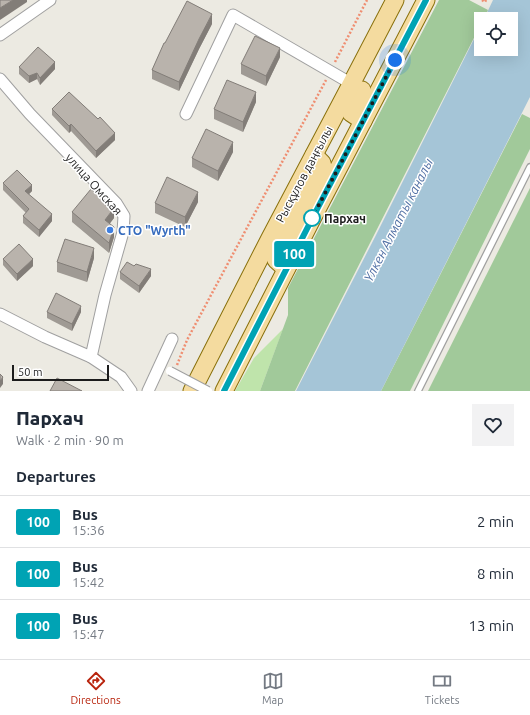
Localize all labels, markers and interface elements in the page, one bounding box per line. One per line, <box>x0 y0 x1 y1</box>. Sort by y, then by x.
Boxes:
map controls <box>474 12 518 56</box>
button: locate <box>474 12 518 56</box>
your location <box>385 50 405 70</box>
street label: Рысқұлов даңғылы <box>273 124 335 224</box>
street label: улица Омская <box>63 151 125 217</box>
water label: Үлкен Алматы каналы <box>361 156 435 284</box>
marker: Пархач <box>303 209 321 227</box>
place label: Пархач <box>324 212 366 225</box>
place label: СТО "Wyrth" <box>118 224 191 237</box>
marker: СТО "Wyrth" <box>105 225 115 235</box>
line badge: 100 <box>271 241 317 267</box>
text: 100 <box>282 246 306 262</box>
scale bar <box>12 363 109 382</box>
text: 50 m <box>18 366 42 378</box>
button: heart <box>472 404 514 446</box>
text: Пархач <box>16 407 84 429</box>
text: Walk · 2 min · 90 m <box>16 433 124 447</box>
text: Departures <box>16 468 96 485</box>
text: Bus <box>72 506 98 523</box>
text: 2 min <box>477 513 514 530</box>
text: 100 <box>26 514 50 530</box>
text: 15:36 <box>72 523 105 537</box>
text: Bus <box>72 558 98 575</box>
text: 8 min <box>477 565 514 582</box>
text: 100 <box>26 566 50 582</box>
text: 15:42 <box>72 575 105 589</box>
text: Bus <box>72 610 98 627</box>
text: 13 min <box>468 617 514 634</box>
text: 100 <box>26 618 50 634</box>
text: 15:47 <box>72 627 105 641</box>
tab: Directions <box>71 670 121 706</box>
tab: Map <box>262 670 284 706</box>
tab: Tickets <box>425 670 459 706</box>

